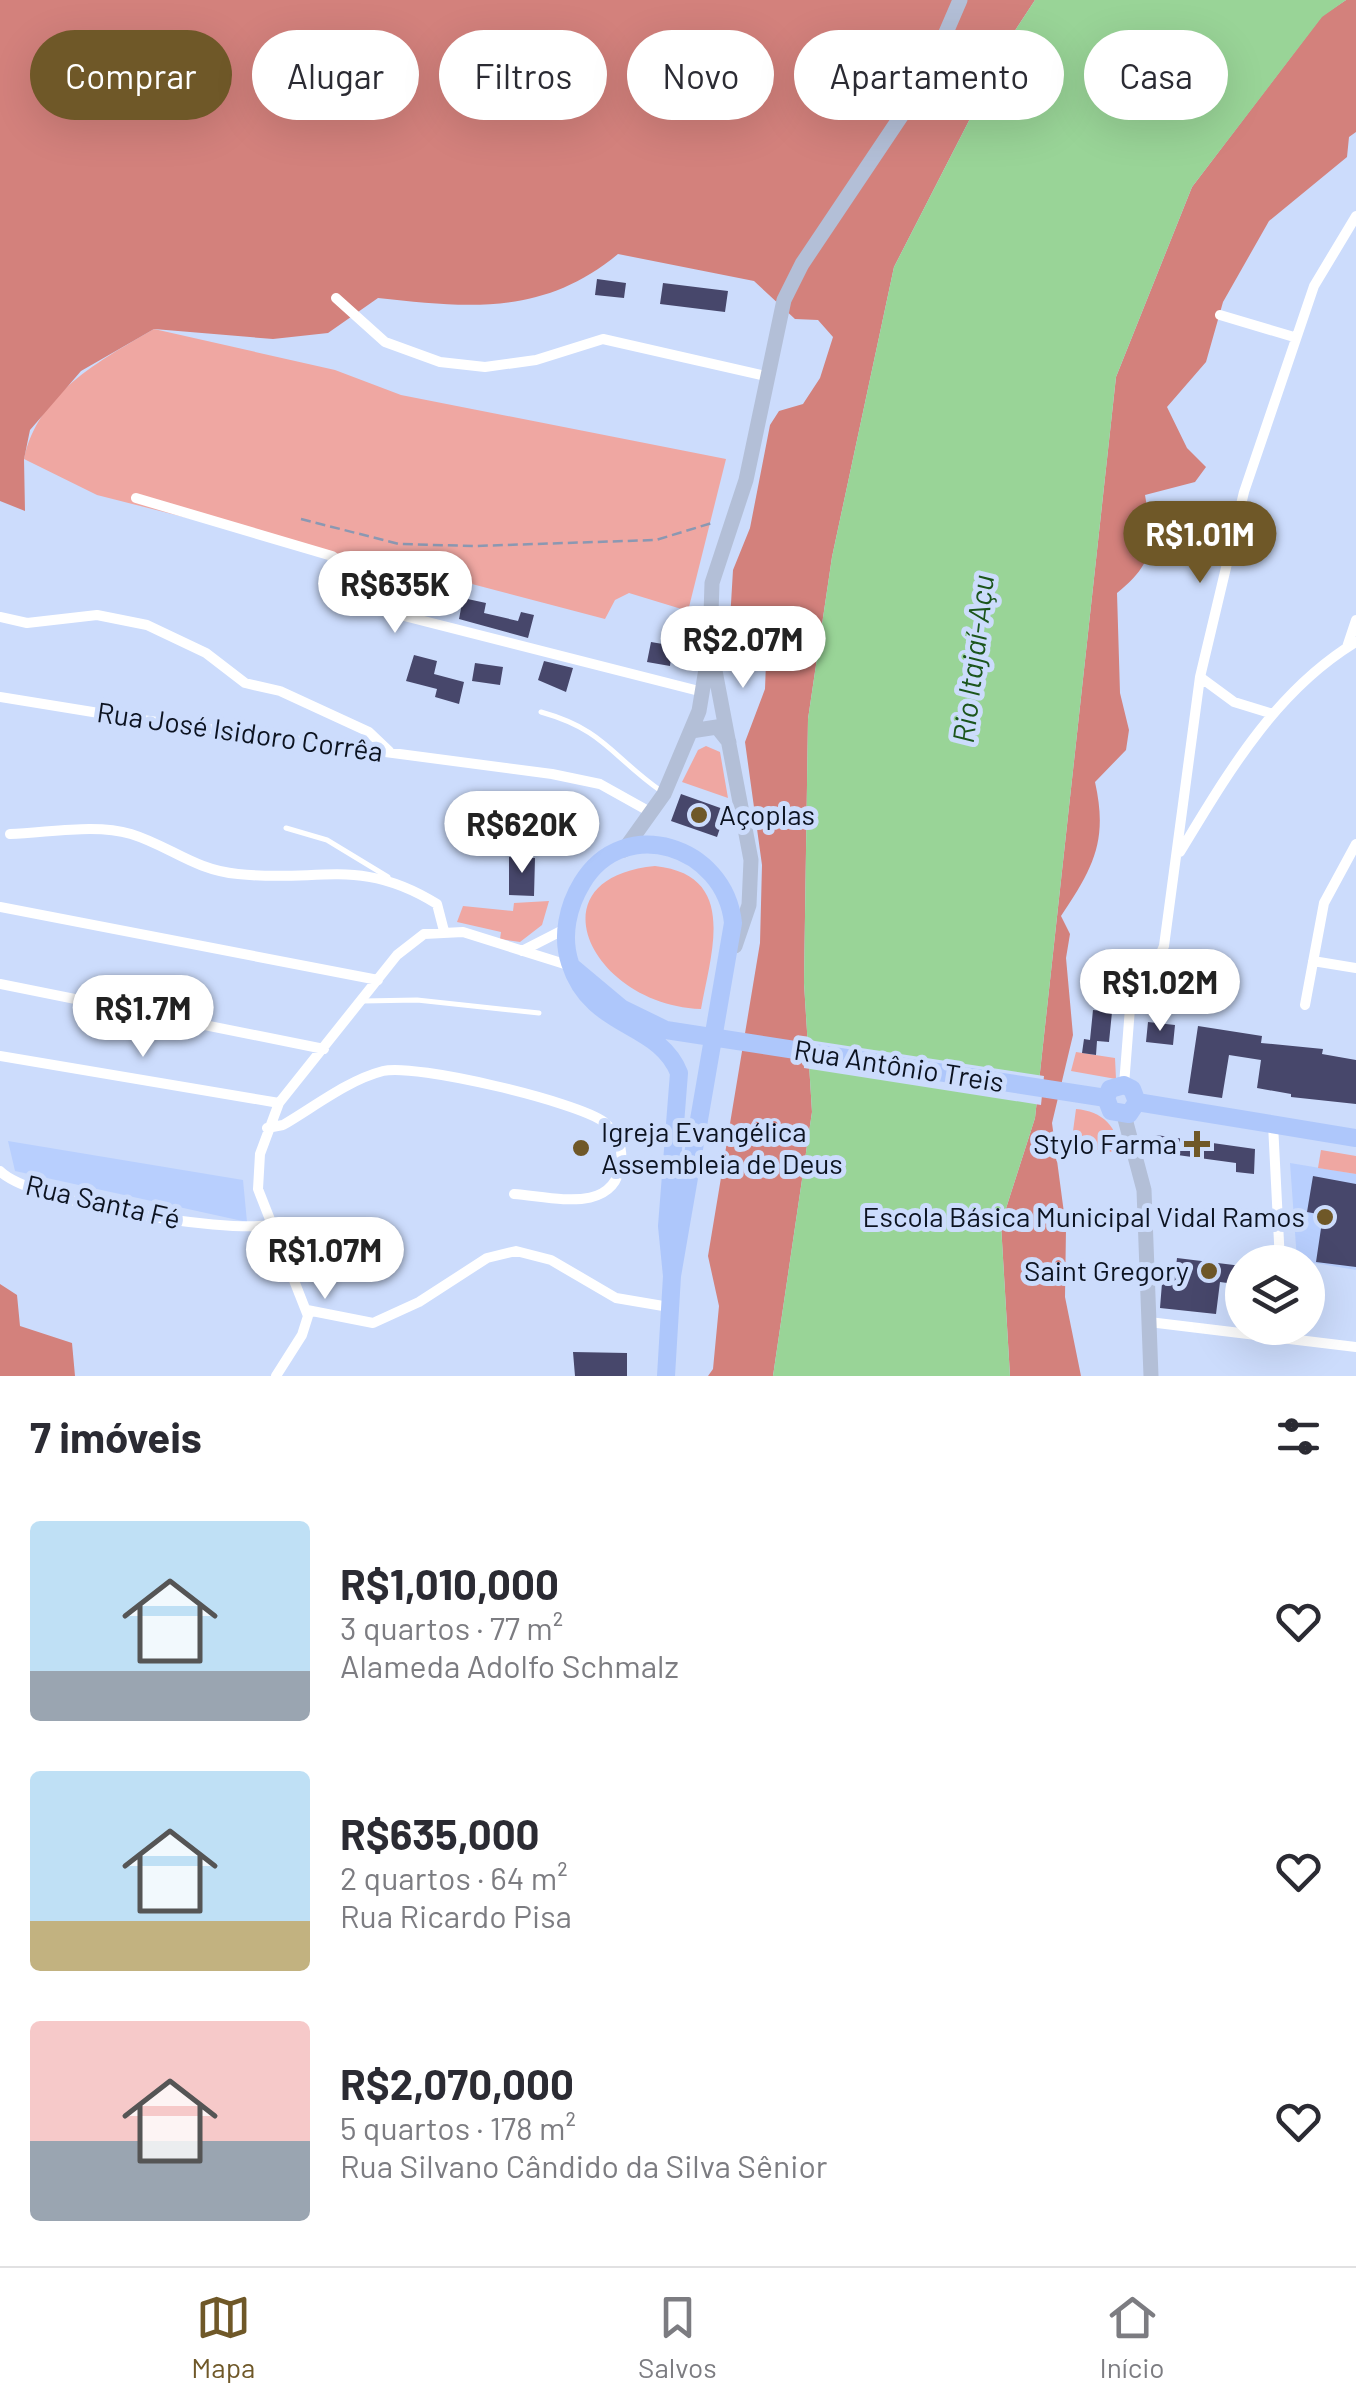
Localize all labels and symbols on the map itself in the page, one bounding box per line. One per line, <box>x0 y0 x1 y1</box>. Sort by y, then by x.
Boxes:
pin: R$1.01M <box>1108 501 1292 586</box>
pin: R$635K <box>314 551 476 636</box>
water label: Rio Itajaí-Açu <box>944 572 1000 745</box>
pin: R$2.07M <box>651 606 835 691</box>
street label: Rua José Isidoro Corrêa <box>95 694 385 768</box>
pin: R$620K <box>441 791 603 876</box>
place label: Açoplas <box>719 797 815 831</box>
marker: Açoplas <box>688 804 710 826</box>
pin: R$1.02M <box>1068 949 1252 1034</box>
pin: R$1.7M <box>62 975 224 1060</box>
street label: Rua Antônio Treis <box>792 1032 1007 1098</box>
place label: Igreja Evangélica Assembleia de Deus <box>601 1114 843 1180</box>
place label: Stylo Farma <box>1033 1126 1177 1160</box>
marker: Stylo Farma <box>1186 1133 1208 1155</box>
marker: Igreja Evangélica Assembleia de Deus <box>570 1137 592 1159</box>
street label: Rua Santa Fé <box>23 1167 184 1235</box>
place label: Escola Básica Municipal Vidal Ramos <box>863 1199 1305 1233</box>
marker: Escola Básica Municipal Vidal Ramos <box>1314 1206 1336 1228</box>
pin: R$1.07M <box>233 1217 417 1302</box>
place label: Saint Gregory <box>1024 1253 1189 1287</box>
marker: Saint Gregory <box>1198 1260 1220 1282</box>

